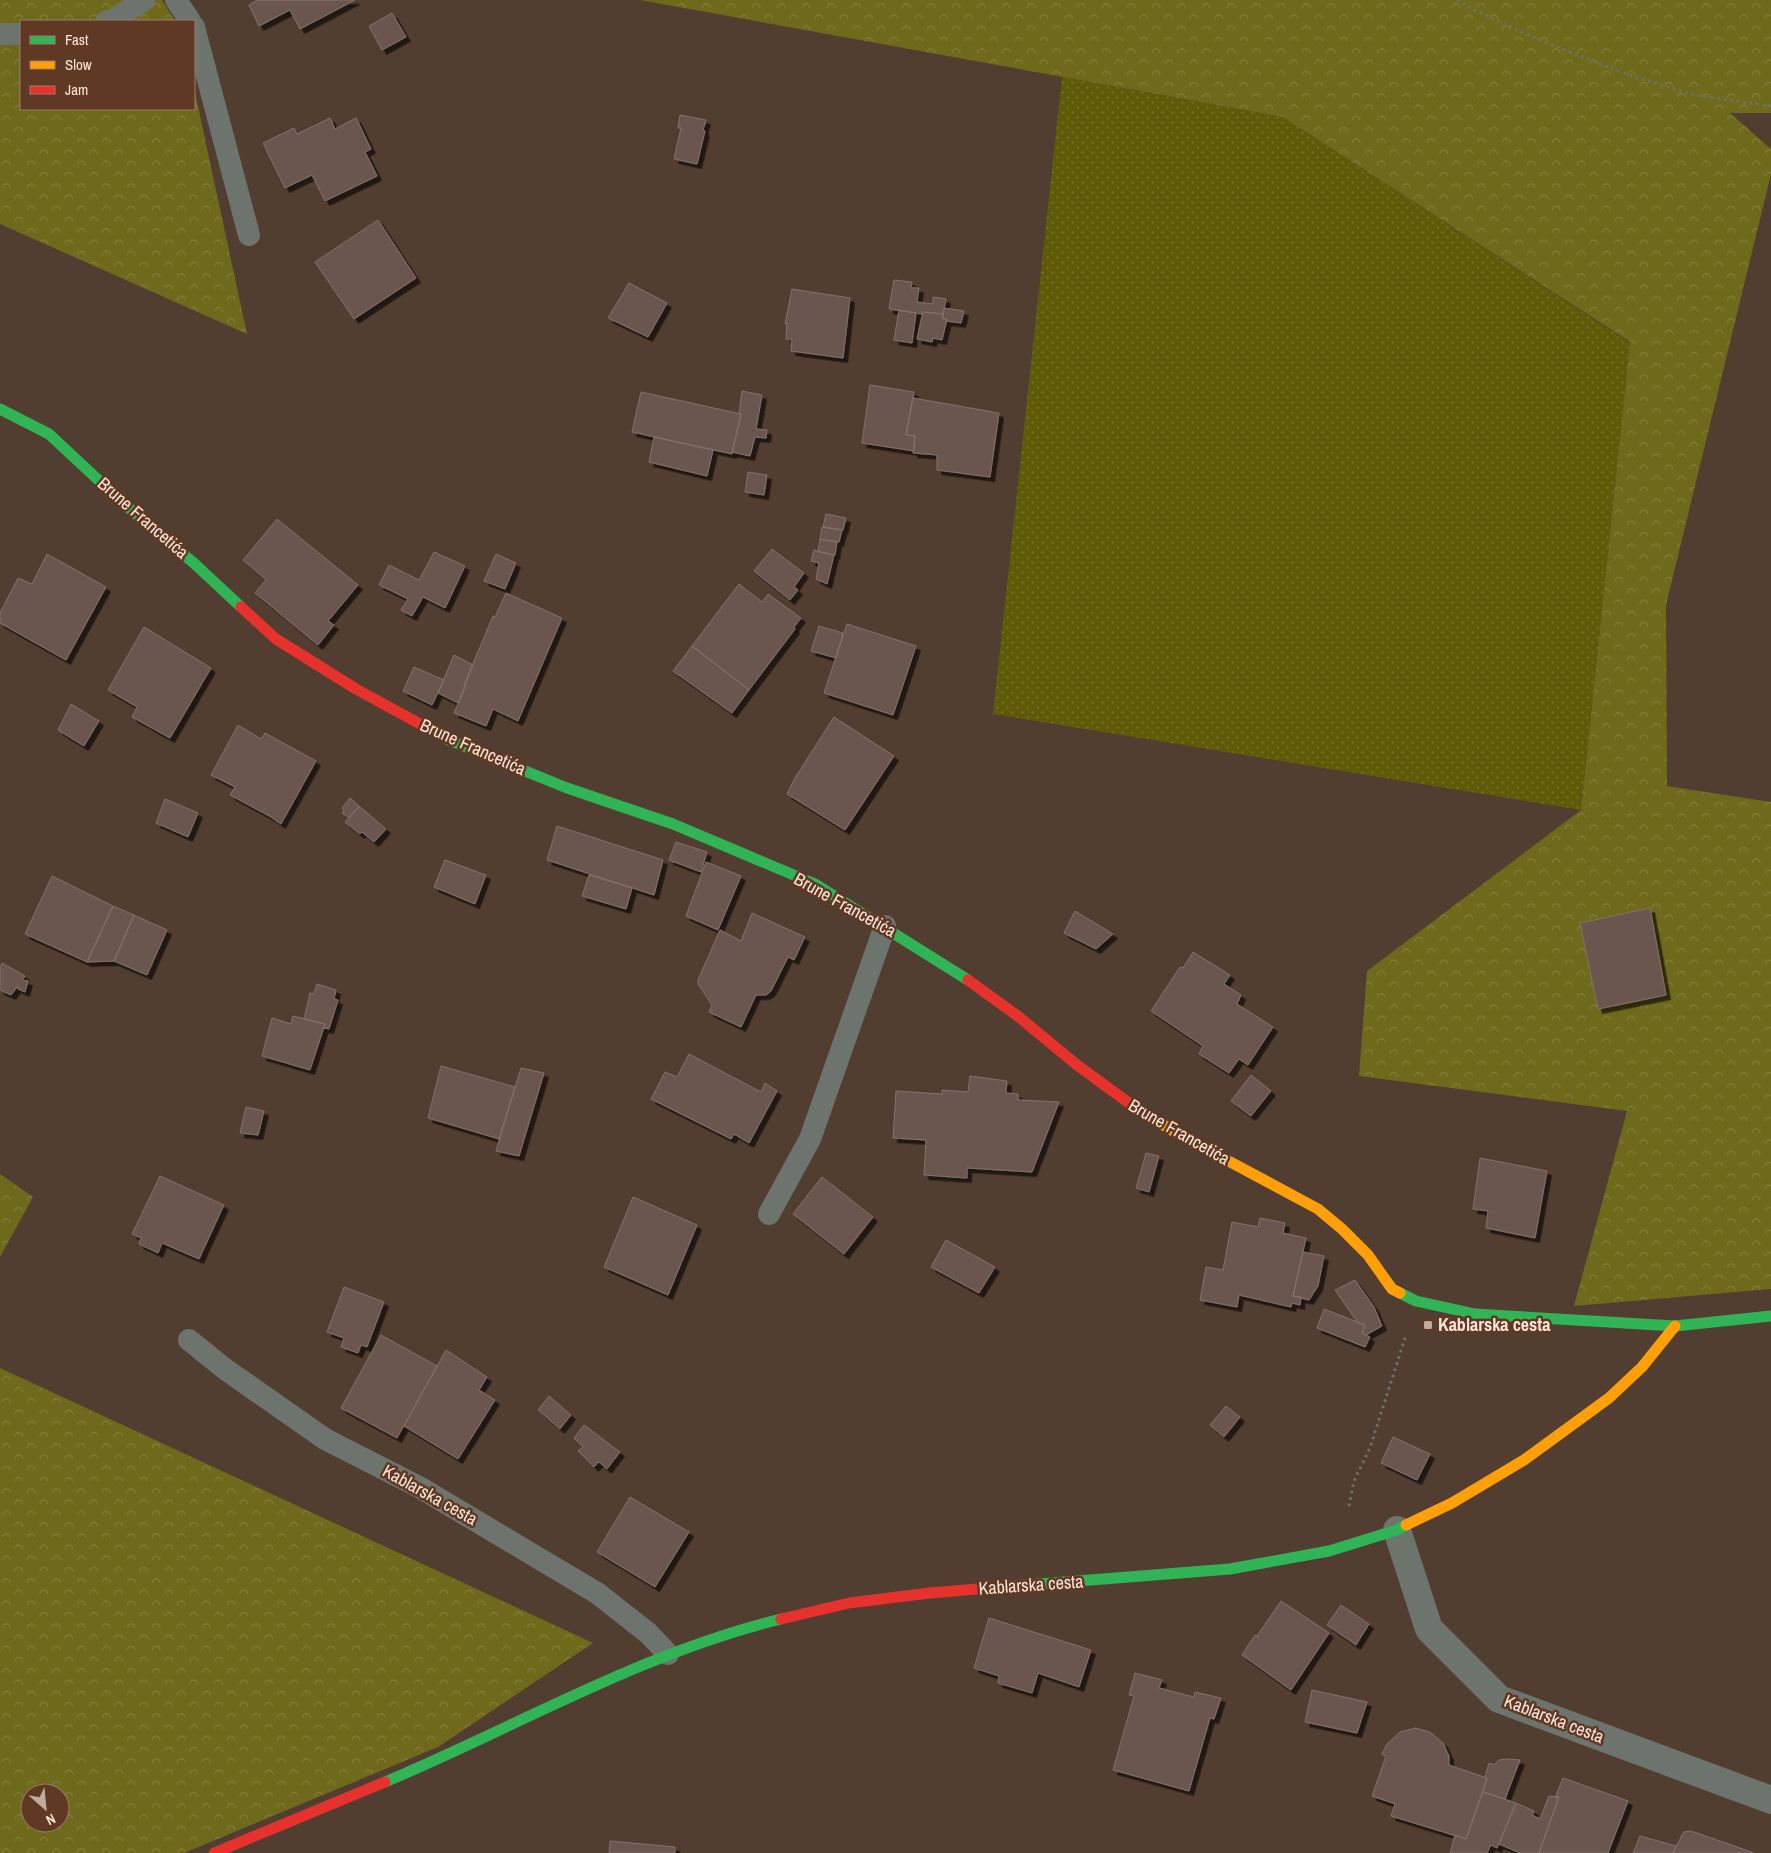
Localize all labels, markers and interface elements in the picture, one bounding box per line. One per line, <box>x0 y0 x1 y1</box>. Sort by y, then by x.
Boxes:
legend <box>20 20 195 110</box>
text: Fast <box>65 29 89 50</box>
text: Slow <box>65 54 92 75</box>
text: Jam <box>65 79 88 100</box>
street label: Brune Francetića <box>92 471 194 564</box>
street label: Brune Francetića <box>416 712 530 781</box>
street label: Brune Francetića <box>790 866 901 943</box>
street label: Brune Francetića <box>1124 1092 1235 1171</box>
place label: Kablarska cesta <box>1438 1312 1551 1337</box>
marker: Kablarska cesta <box>1422 1319 1434 1331</box>
street label: Kablarska cesta <box>378 1458 482 1531</box>
street label: Kablarska cesta <box>978 1568 1084 1601</box>
street label: Kablarska cesta <box>1501 1688 1608 1749</box>
north arrow <box>20 1783 70 1833</box>
text: N <box>43 1810 59 1829</box>

